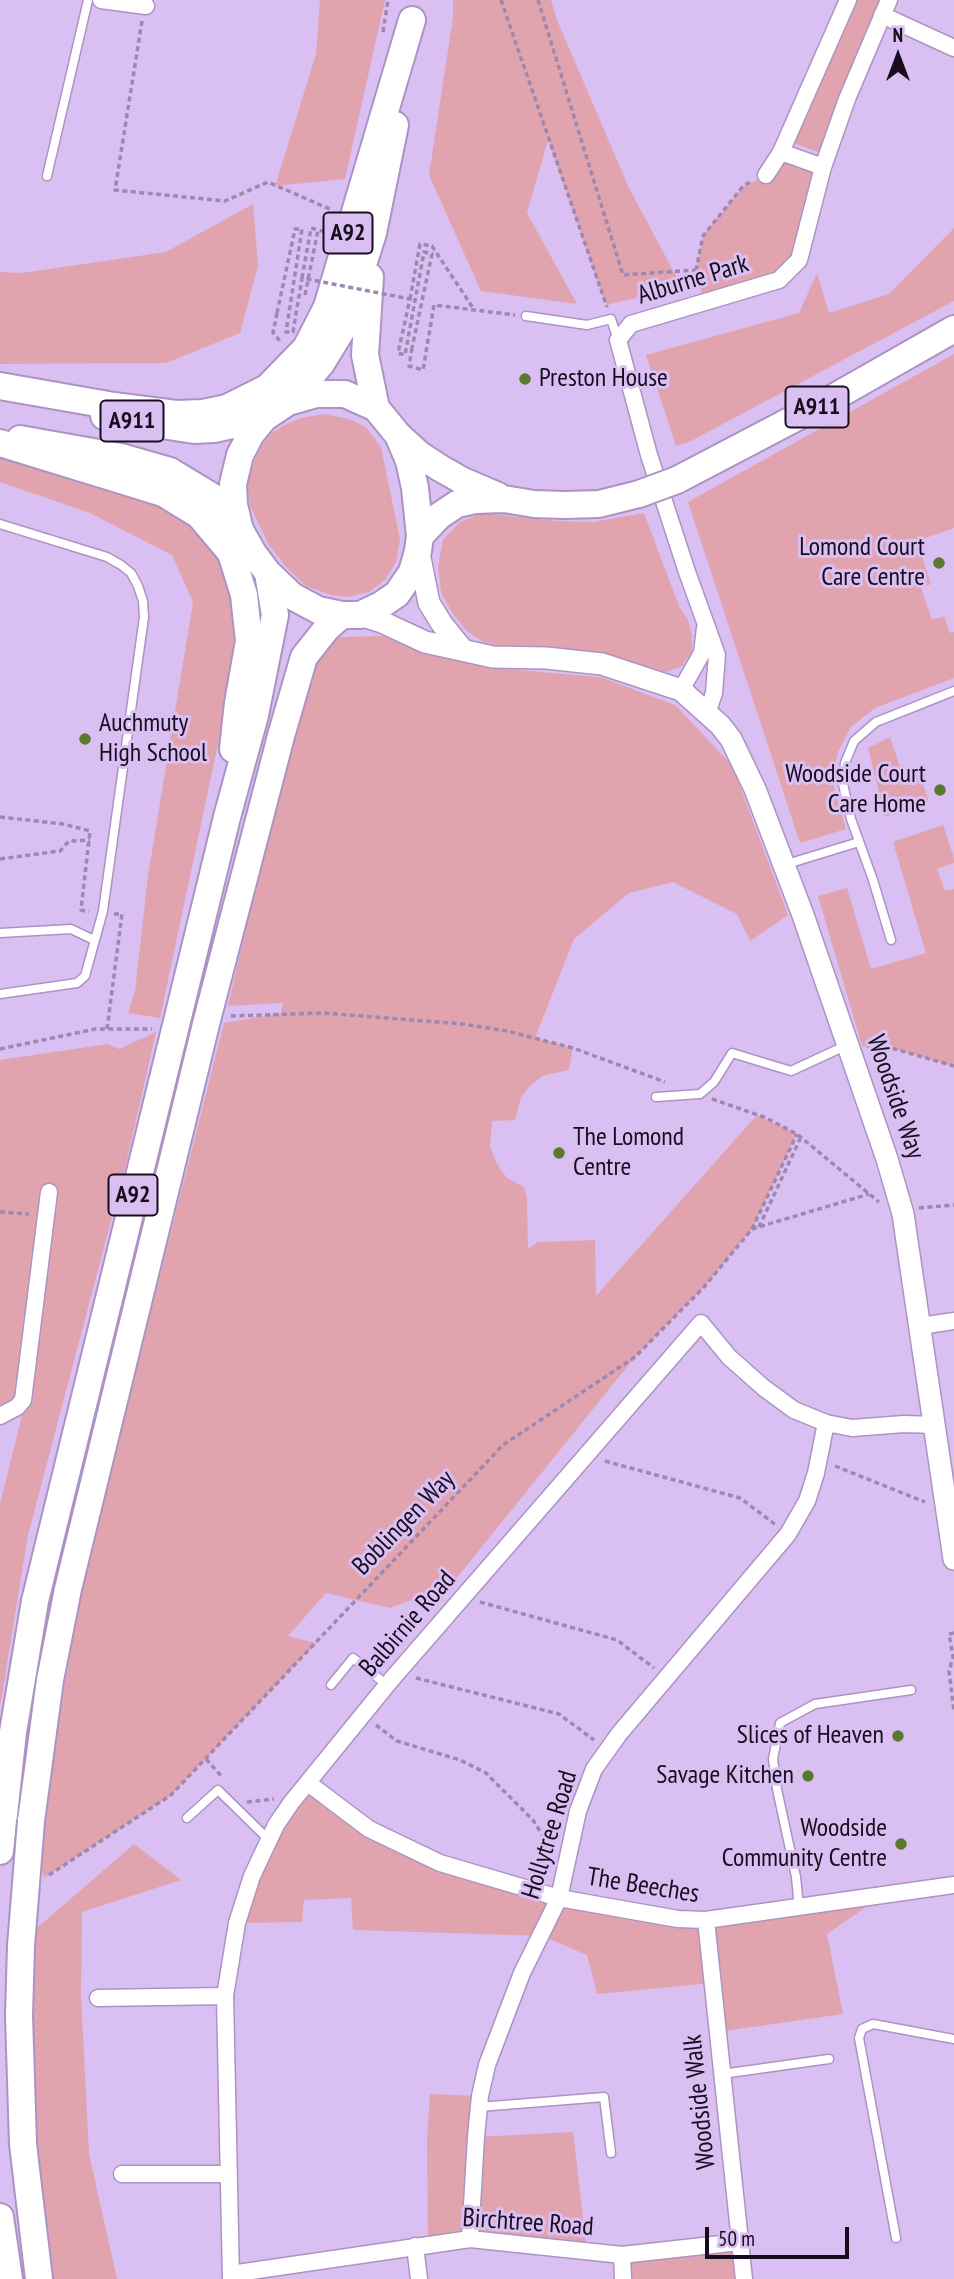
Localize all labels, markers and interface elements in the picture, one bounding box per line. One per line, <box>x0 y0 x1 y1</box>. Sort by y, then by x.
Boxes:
north arrow <box>863 21 933 91</box>
text: N <box>893 23 903 47</box>
road number: A92 <box>324 212 372 254</box>
street label: Alburne Park <box>634 248 752 312</box>
place label: Preston House <box>539 363 668 395</box>
marker: Preston House <box>517 371 533 387</box>
road number: A911 <box>786 386 848 428</box>
road number: A911 <box>100 400 164 442</box>
place label: Lomond Court Care Centre <box>799 532 925 594</box>
marker: Lomond Court Care Centre <box>931 555 947 571</box>
place label: Auchmuty High School <box>99 708 207 770</box>
marker: Auchmuty High School <box>77 731 93 747</box>
place label: Woodside Court Care Home <box>785 759 926 820</box>
marker: Woodside Court Care Home <box>932 782 948 798</box>
street label: Woodside Way <box>859 1031 931 1163</box>
place label: The Lomond Centre <box>573 1122 684 1184</box>
marker: The Lomond Centre <box>551 1145 567 1161</box>
road number: A92 <box>108 1175 158 1216</box>
street label: Boblingen Way <box>346 1464 462 1582</box>
street label: Balbirnie Road <box>353 1565 463 1683</box>
place label: Slices of Heaven <box>737 1720 884 1752</box>
marker: Slices of Heaven <box>890 1728 906 1744</box>
place label: Savage Kitchen <box>656 1760 794 1792</box>
street label: Hollytree Road <box>516 1767 584 1903</box>
marker: Savage Kitchen <box>800 1768 816 1784</box>
place label: Woodside Community Centre <box>722 1813 887 1874</box>
marker: Woodside Community Centre <box>893 1836 909 1852</box>
street label: The Beeches <box>585 1862 701 1910</box>
street label: Woodside Walk <box>677 2033 723 2171</box>
street label: Birchtree Road <box>462 2203 594 2243</box>
scale bar <box>709 2212 852 2256</box>
text: 50 m <box>718 2225 755 2252</box>

